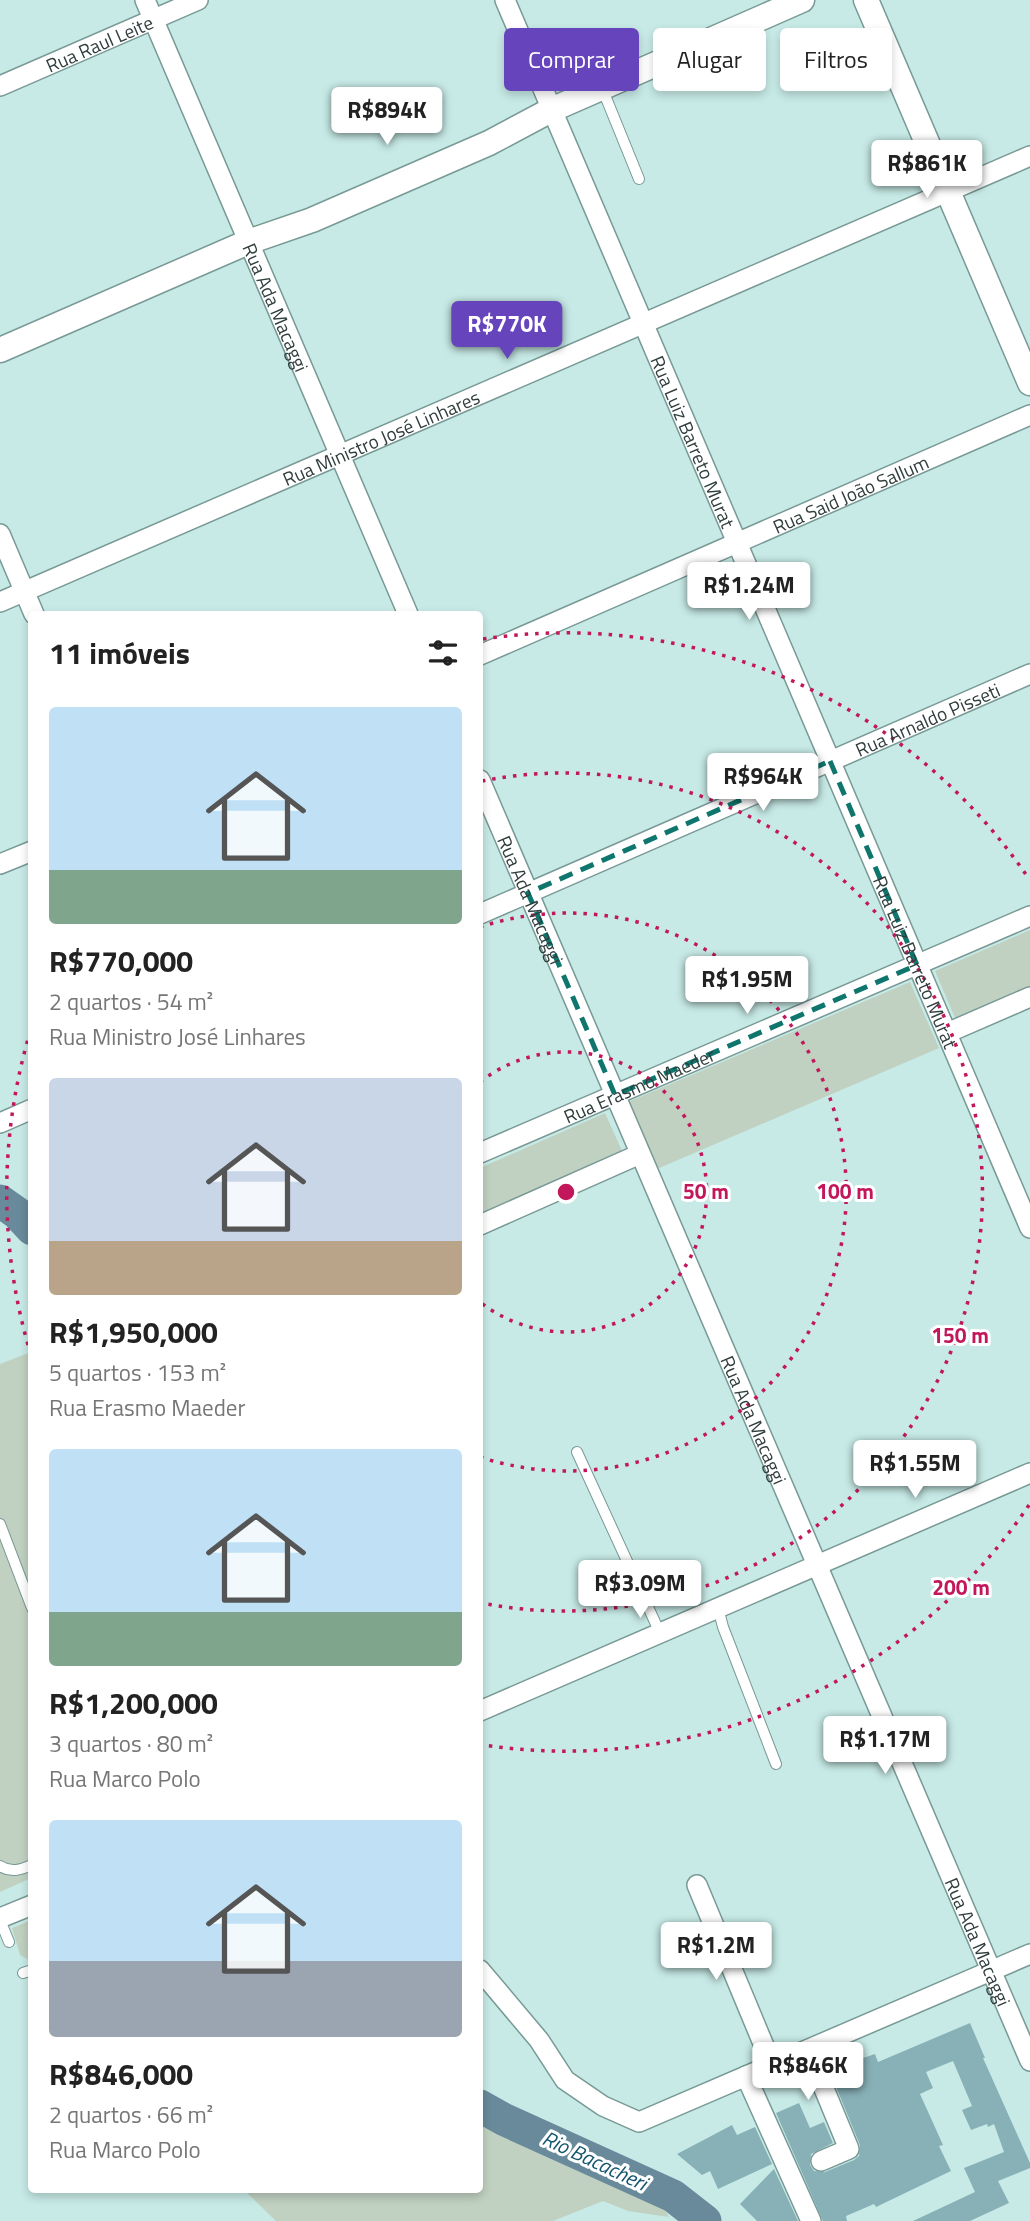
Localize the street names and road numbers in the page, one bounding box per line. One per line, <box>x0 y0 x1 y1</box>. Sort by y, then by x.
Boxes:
street label: Rua Raul Leite <box>41 7 157 79</box>
street label: Rua Ada Macaggi <box>236 238 317 376</box>
street label: Rua Luiz Barreto Murat <box>644 351 744 532</box>
street label: Rua Ministro José Linhares <box>278 382 484 493</box>
street label: Rua Said João Sallum <box>768 447 933 540</box>
street label: Rua Arnaldo Pisseti <box>850 674 1004 763</box>
street label: Rua Ada Macaggi <box>491 831 572 968</box>
street label: Rua Luiz Barreto Murat <box>866 871 966 1053</box>
street label: Rua Erasmo Maeder <box>559 1039 720 1130</box>
street label: Rua Ada Macaggi <box>714 1351 795 1488</box>
street label: Rua Ada Macaggi <box>938 1873 1019 2010</box>

